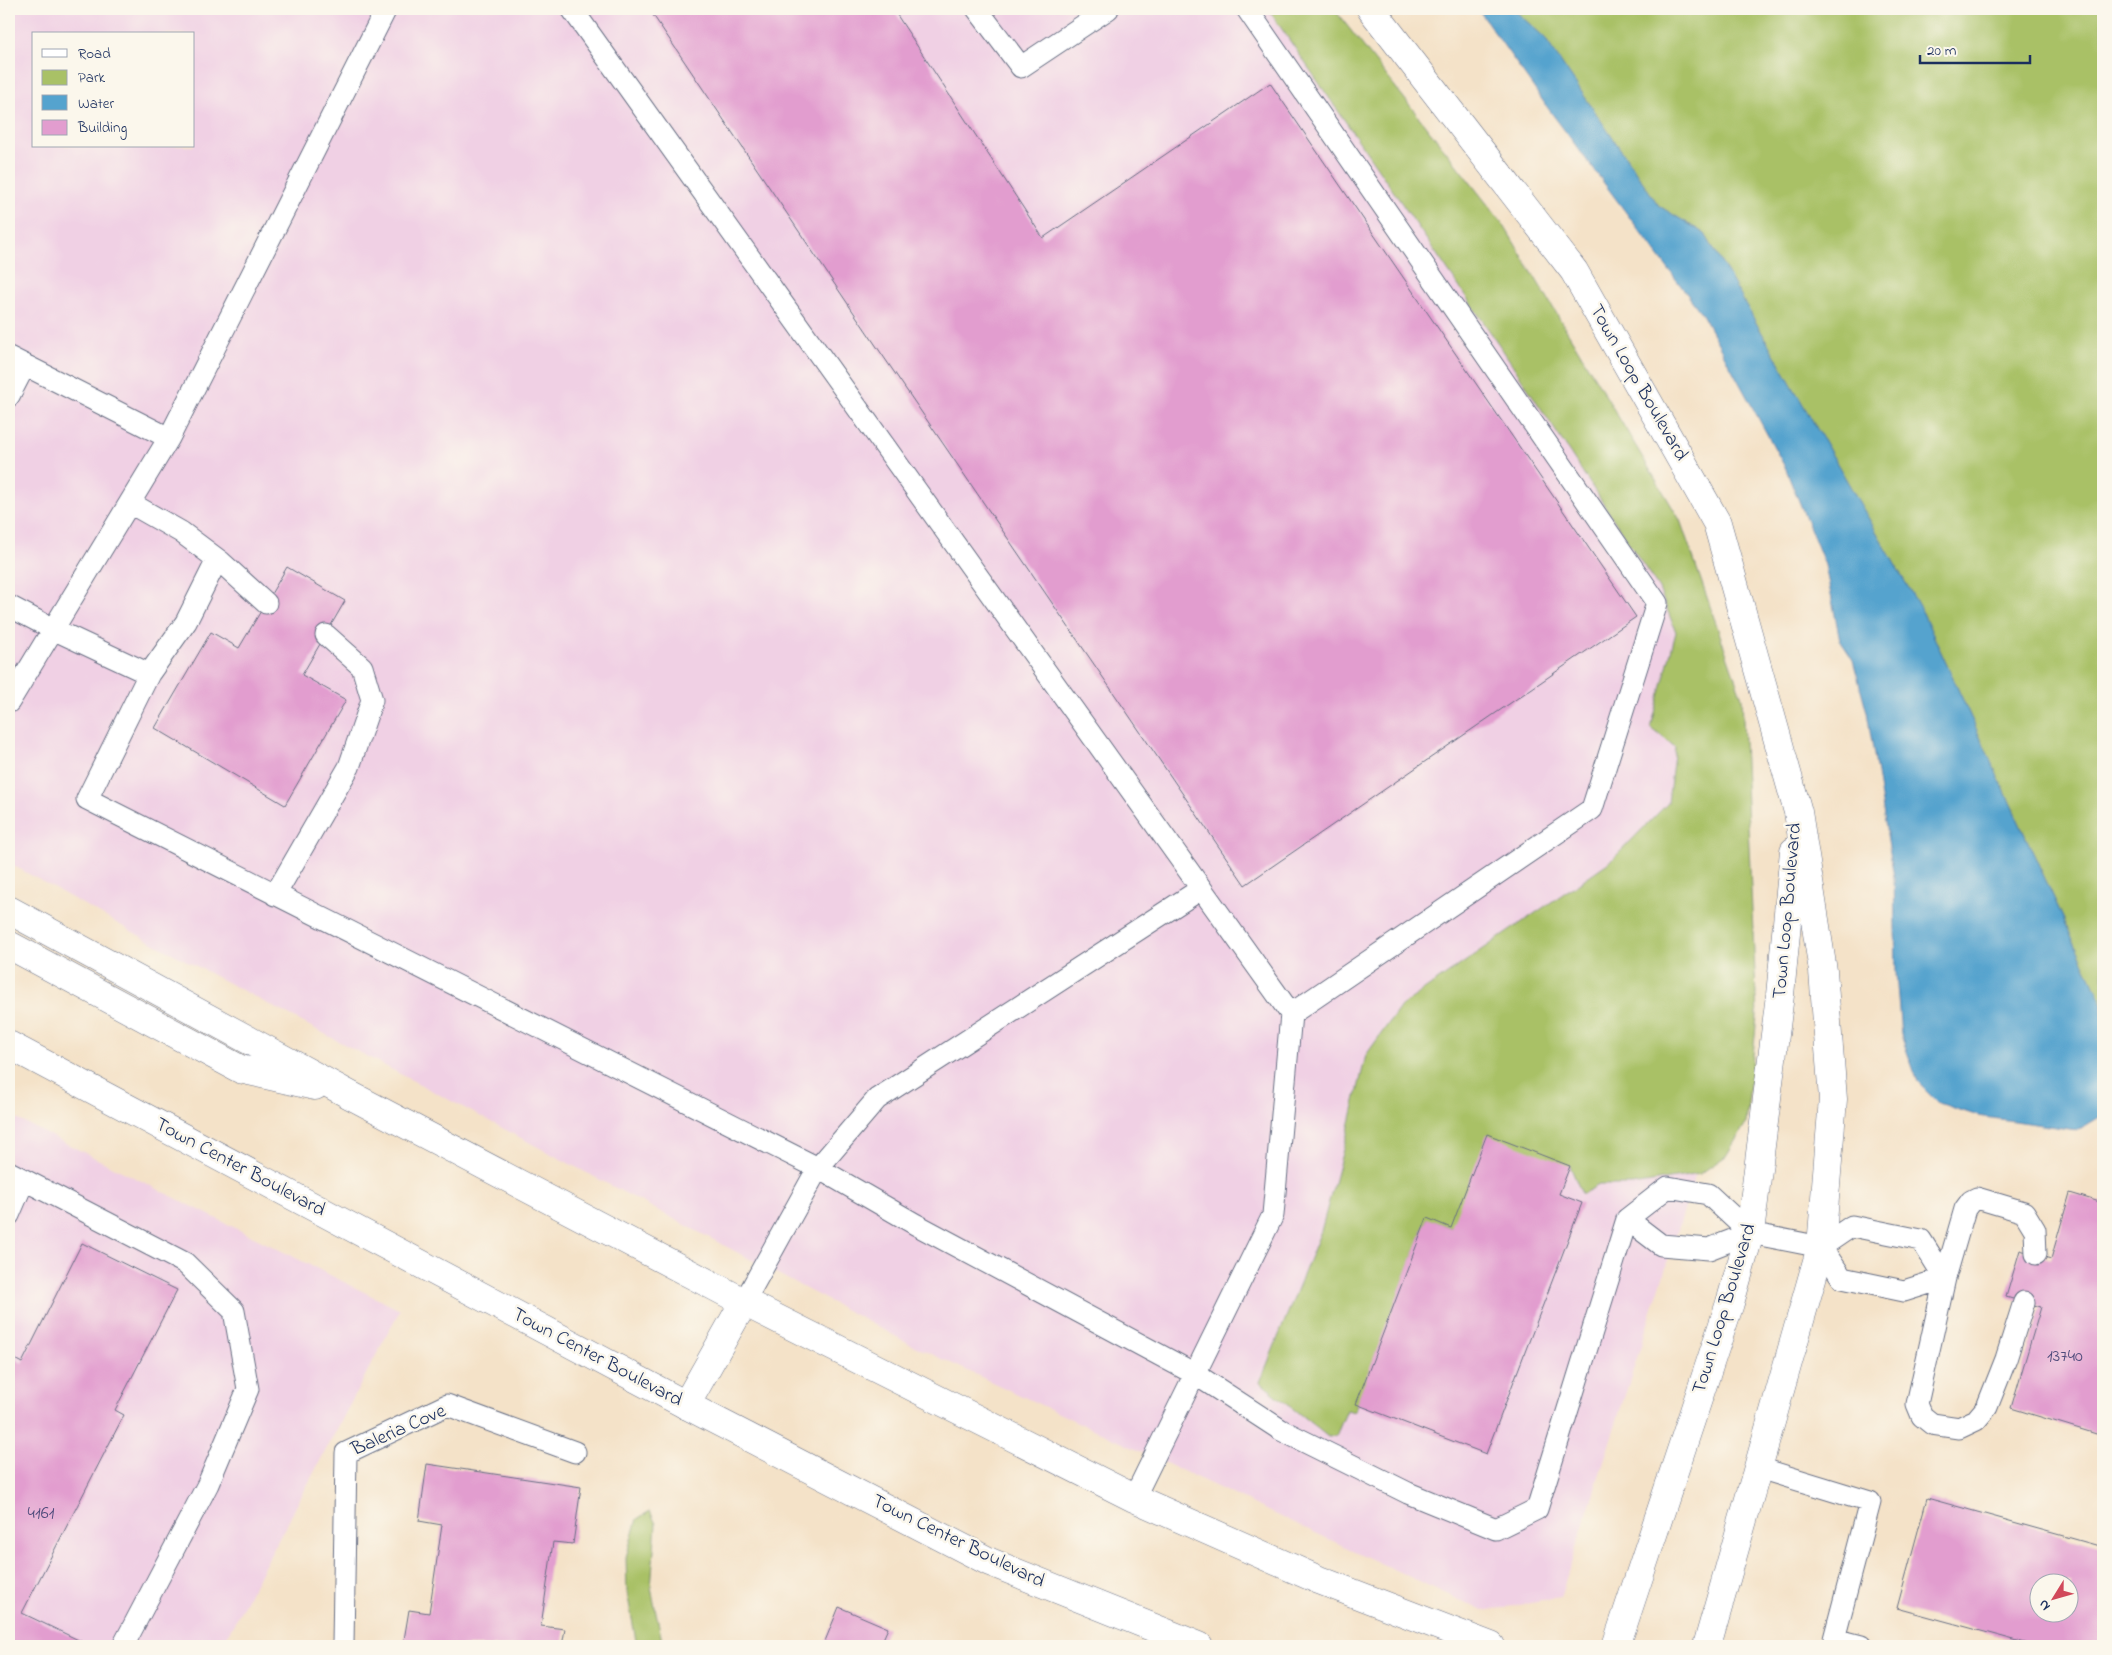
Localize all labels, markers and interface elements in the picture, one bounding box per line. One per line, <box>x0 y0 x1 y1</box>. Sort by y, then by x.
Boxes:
legend <box>32 32 195 148</box>
scale bar <box>1920 32 2030 64</box>
text: 20 m <box>1927 40 1957 62</box>
text: Road <box>78 43 111 65</box>
text: Park <box>78 67 106 89</box>
text: Water <box>78 93 114 115</box>
text: Building <box>77 117 127 140</box>
street label: Town Loop Boulevard <box>1581 299 1695 467</box>
street label: Town Loop Boulevard <box>1766 822 1810 1000</box>
street label: Town Center Boulevard <box>150 1111 330 1225</box>
street label: Town Loop Boulevard <box>1685 1220 1765 1398</box>
street label: Town Center Boulevard <box>507 1301 687 1415</box>
house number: 13740 <box>2047 1344 2083 1370</box>
street label: Baleria Cove <box>346 1397 451 1465</box>
street label: Town Center Boulevard <box>867 1487 1049 1597</box>
house number: 4161 <box>28 1501 55 1527</box>
north arrow <box>2030 1572 2080 1622</box>
text: N <box>2034 1595 2056 1615</box>

